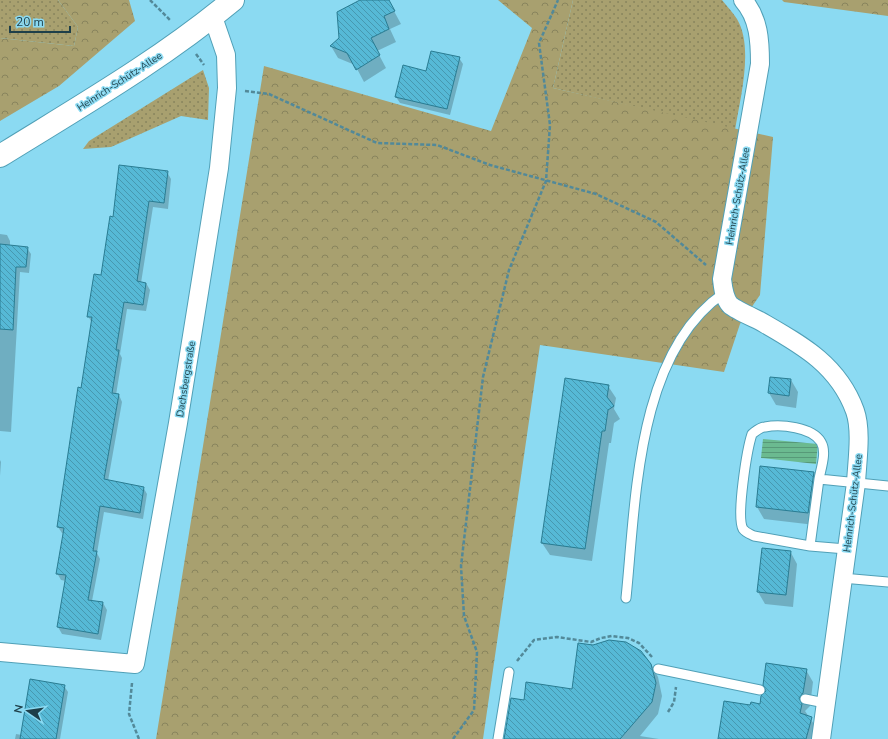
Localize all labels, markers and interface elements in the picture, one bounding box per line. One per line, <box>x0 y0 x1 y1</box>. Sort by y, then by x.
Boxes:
scale bar <box>10 8 70 34</box>
text: 20 m <box>16 14 44 30</box>
street label: Heinrich-Schütz-Allee <box>74 49 165 115</box>
street label: Heinrich-Schütz-Allee <box>723 146 753 246</box>
street label: Dachsbergstraße <box>173 340 199 418</box>
street label: Heinrich-Schütz-Allee <box>840 453 866 553</box>
north arrow <box>8 691 48 731</box>
text: N <box>11 703 27 715</box>

